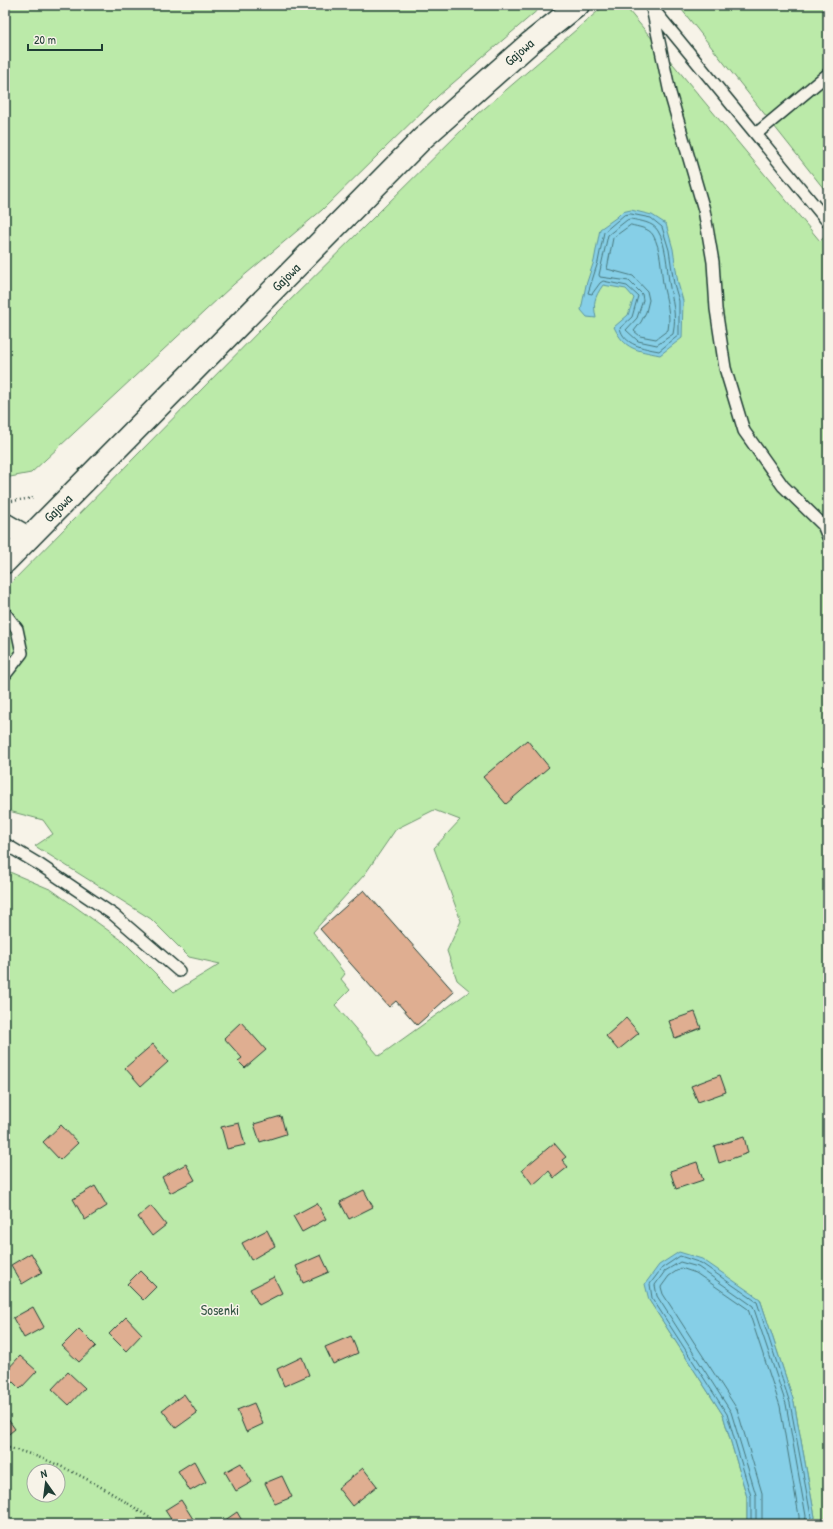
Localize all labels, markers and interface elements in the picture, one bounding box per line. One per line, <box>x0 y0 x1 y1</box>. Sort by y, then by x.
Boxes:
scale bar <box>28 26 102 52</box>
text: 20 m <box>34 31 56 48</box>
street label: Gajowa <box>500 33 538 70</box>
street label: Gajowa <box>267 258 305 296</box>
street label: Gajowa <box>39 489 77 527</box>
park label: Sosenki <box>201 1300 239 1319</box>
north arrow <box>26 1463 66 1503</box>
text: N <box>39 1466 48 1481</box>

